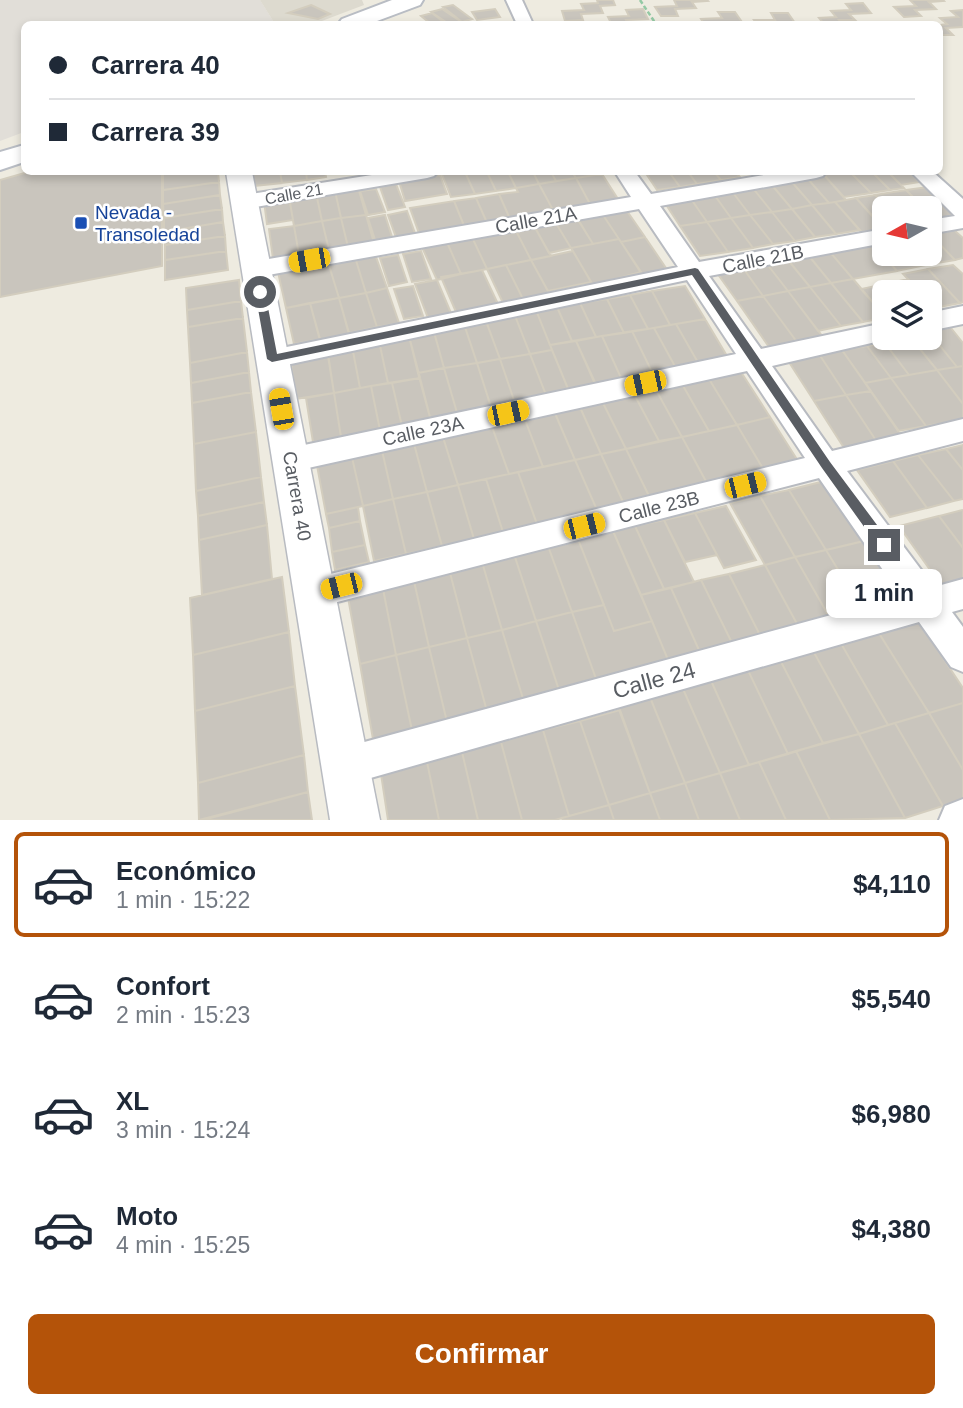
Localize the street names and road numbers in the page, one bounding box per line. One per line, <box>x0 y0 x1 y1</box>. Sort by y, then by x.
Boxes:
street label: Calle 21 <box>264 181 324 207</box>
street label: Calle 21A <box>494 202 579 237</box>
street label: Calle 21B <box>721 241 805 277</box>
street label: Calle 23A <box>381 412 466 450</box>
street label: Carrera 40 <box>279 449 315 543</box>
street label: Calle 23B <box>616 487 702 527</box>
street label: Calle 24 <box>610 656 698 703</box>

